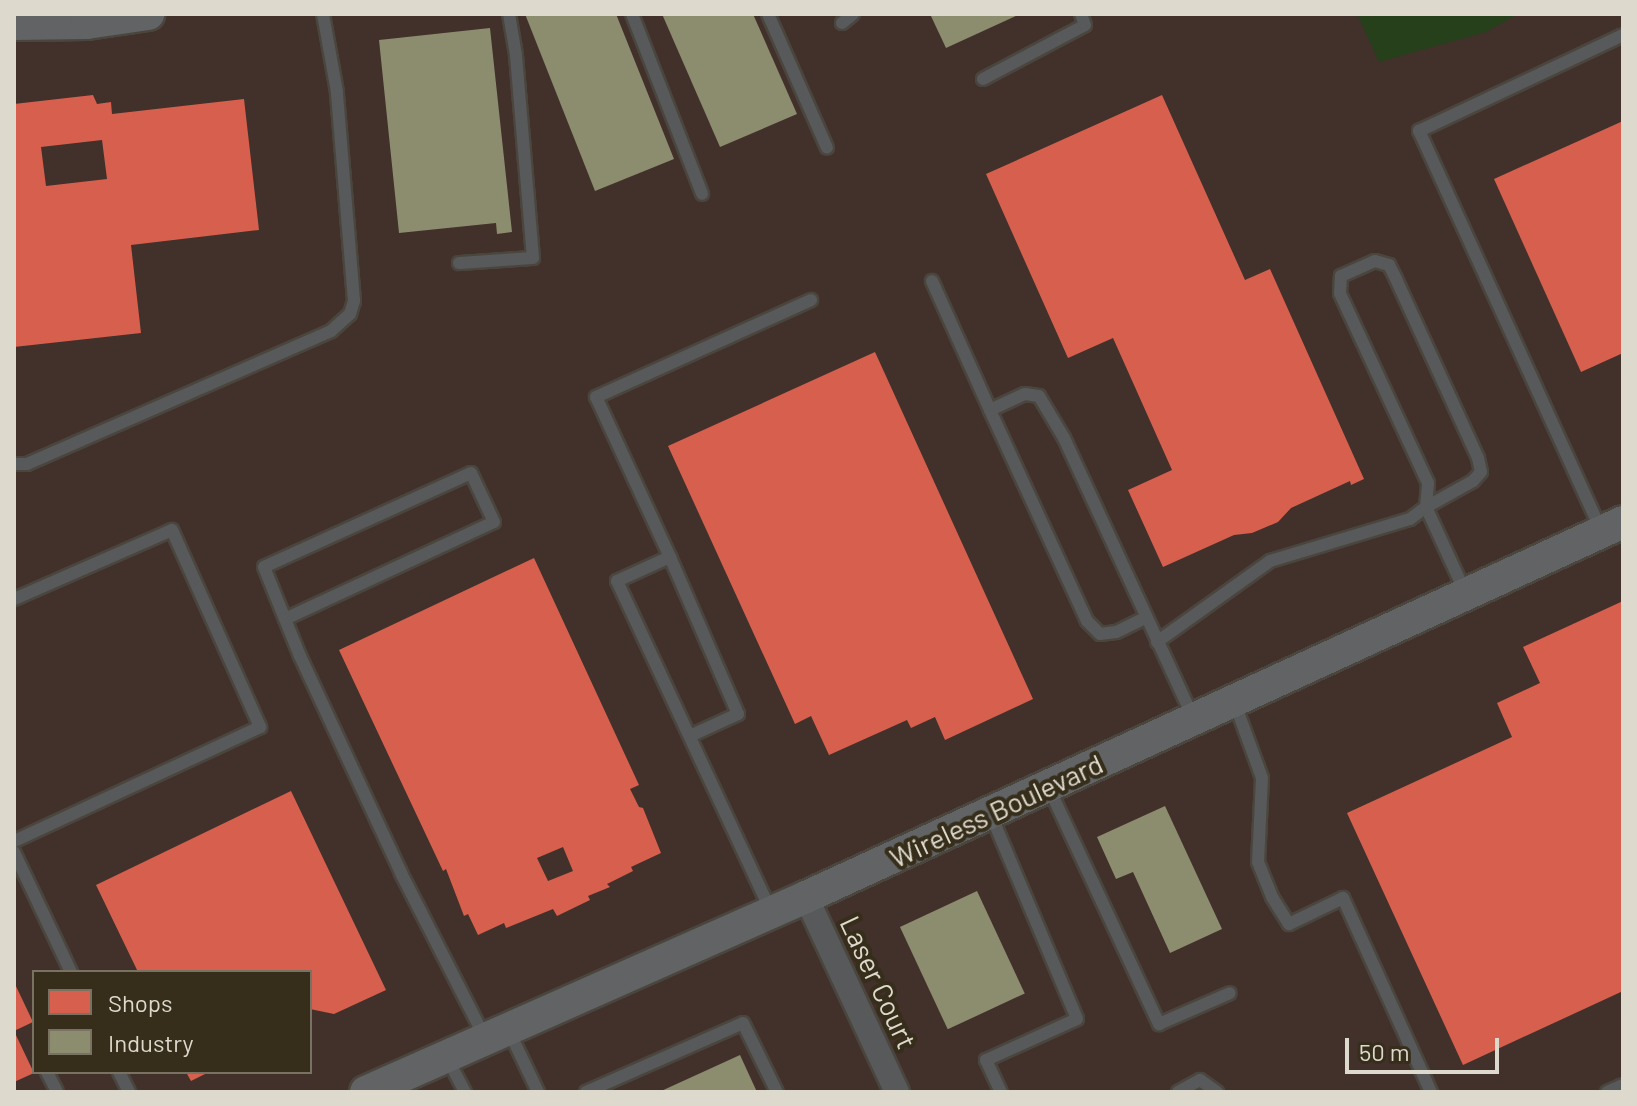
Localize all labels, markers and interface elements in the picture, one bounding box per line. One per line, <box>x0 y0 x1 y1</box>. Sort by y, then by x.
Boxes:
street label: Wireless Boulevard <box>884 746 1108 874</box>
street label: Laser Court <box>834 910 924 1054</box>
legend <box>32 970 312 1074</box>
text: Shops <box>108 988 173 1017</box>
scale bar <box>1349 1022 1503 1072</box>
text: Industry <box>108 1028 194 1057</box>
text: 50 m <box>1359 1037 1410 1066</box>

